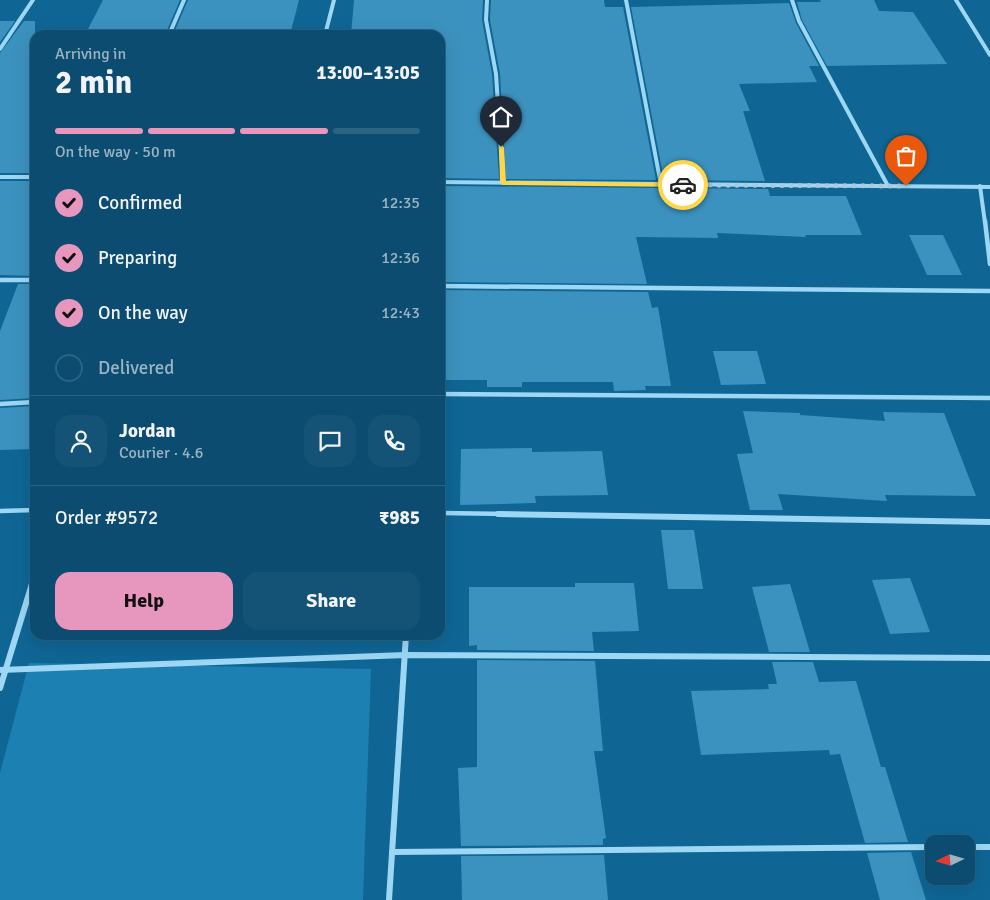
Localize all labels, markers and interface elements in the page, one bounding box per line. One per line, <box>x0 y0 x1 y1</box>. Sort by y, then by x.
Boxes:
text: Arriving in <box>55 44 126 64</box>
text: 13:00–13:05 <box>316 61 420 85</box>
text: 2 min <box>55 63 132 102</box>
pin <box>480 96 522 147</box>
icon: home <box>487 103 515 131</box>
pin <box>885 135 927 186</box>
text: On the way · 50 m <box>55 142 176 162</box>
icon: bag <box>892 142 920 170</box>
courier <box>658 160 708 210</box>
icon: car <box>669 171 697 199</box>
icon: check <box>55 189 83 217</box>
text: Confirmed <box>98 191 182 215</box>
text: 12:35 <box>381 193 420 213</box>
icon: check <box>55 244 83 272</box>
text: Preparing <box>98 246 177 270</box>
text: 12:36 <box>381 248 420 268</box>
icon: check <box>55 299 83 327</box>
text: On the way <box>98 301 188 325</box>
text: 12:43 <box>381 303 420 323</box>
text: Delivered <box>98 356 174 380</box>
button: person <box>55 415 107 467</box>
button: chat <box>304 415 356 467</box>
button: phone <box>368 415 420 467</box>
text: Jordan <box>119 419 176 443</box>
text: Courier · 4.6 <box>119 443 203 463</box>
text: Order #9572 <box>55 506 158 530</box>
text: ₹985 <box>379 506 420 530</box>
button: Help <box>55 572 233 630</box>
button: Share <box>243 572 420 630</box>
north arrow <box>925 835 975 885</box>
map controls <box>925 835 975 885</box>

